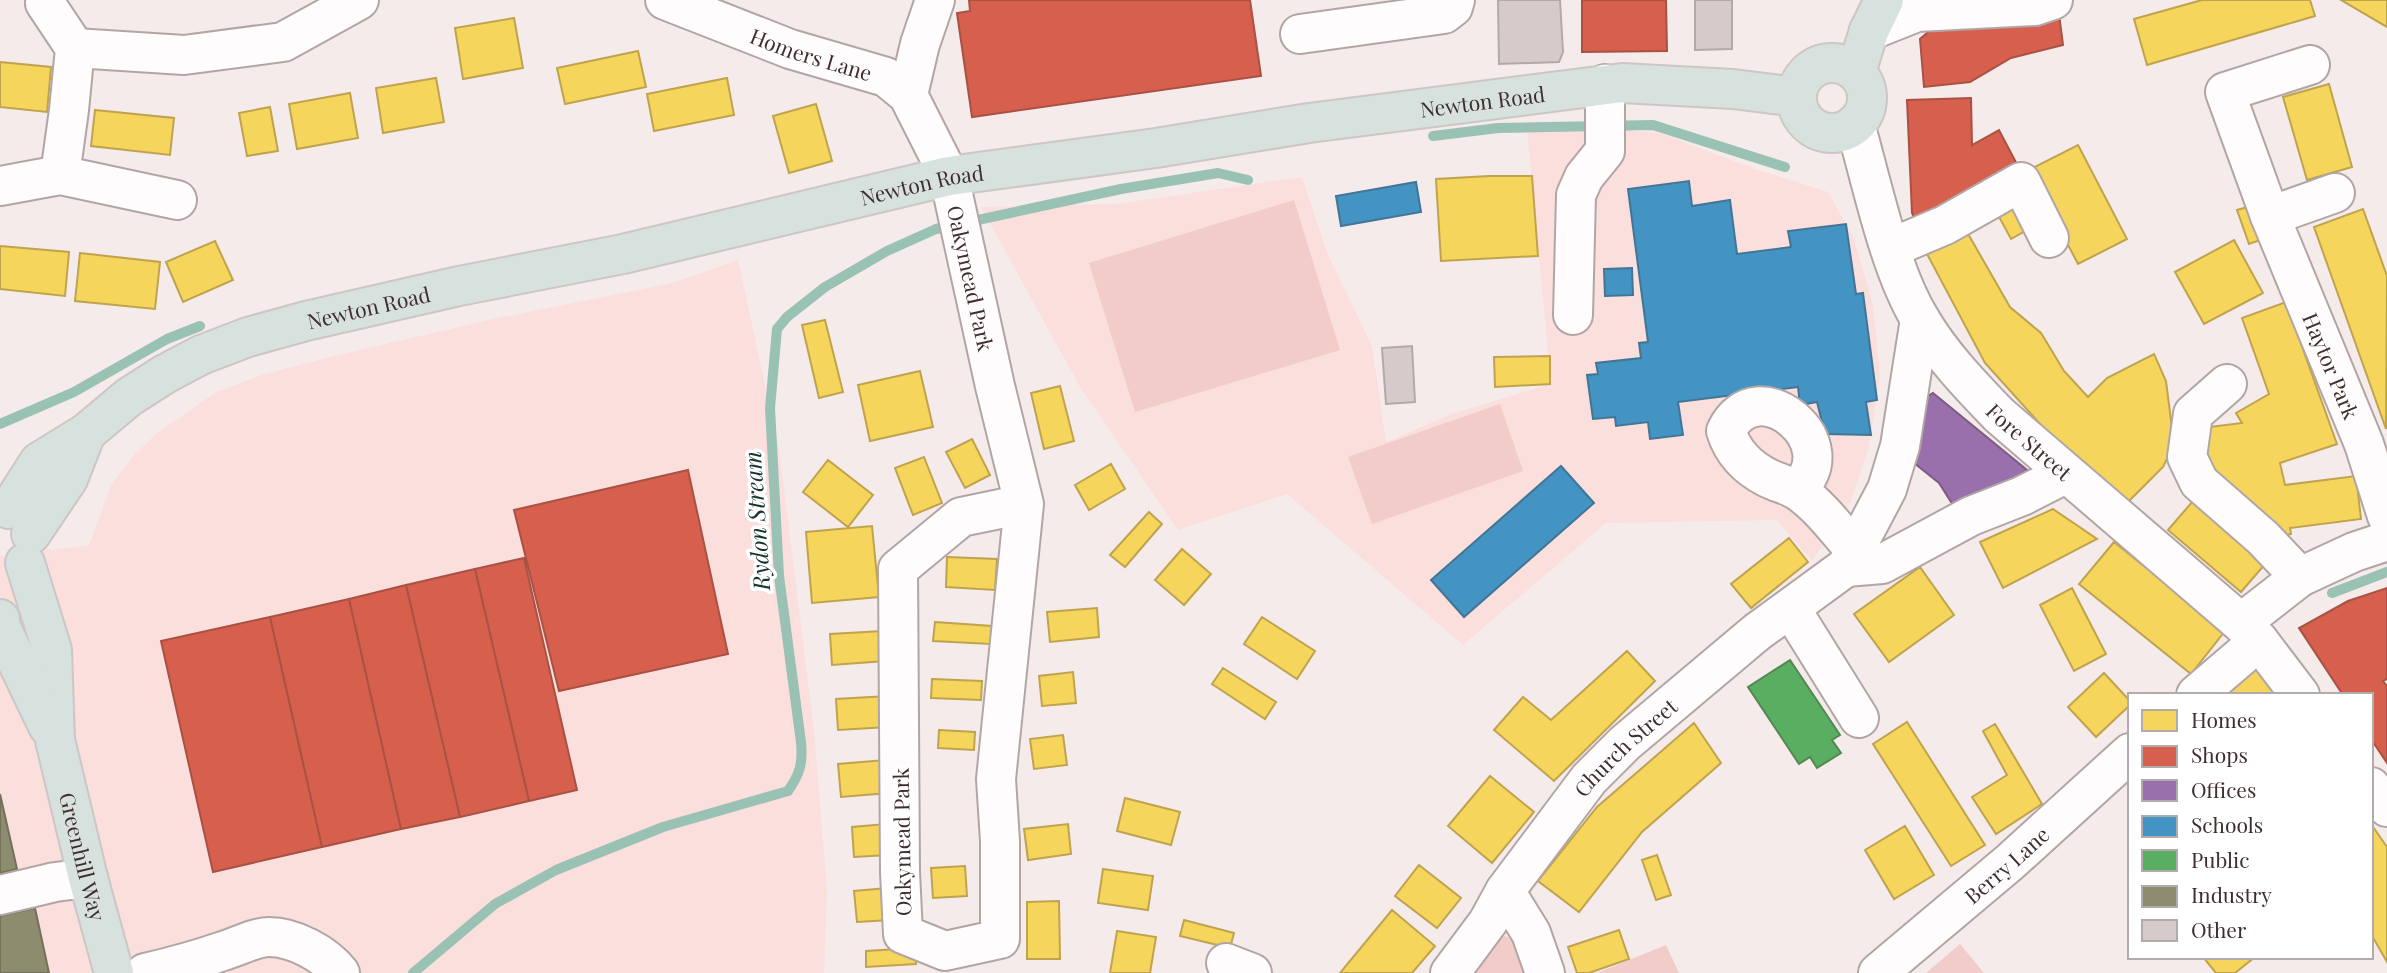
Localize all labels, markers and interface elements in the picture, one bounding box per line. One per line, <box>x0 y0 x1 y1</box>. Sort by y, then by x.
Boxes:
street label: Homers Lane <box>746 21 875 86</box>
street label: Newton Road <box>1418 79 1547 123</box>
street label: Newton Road <box>857 157 985 211</box>
street label: Oakymead Park <box>942 203 1001 354</box>
street label: Newton Road <box>304 279 433 334</box>
street label: Haytor Park <box>2297 308 2366 424</box>
street label: Fore Street <box>1981 397 2079 486</box>
water label: Rydon Stream <box>736 450 776 593</box>
street label: Church Street <box>1567 691 1683 802</box>
legend <box>2128 693 2373 959</box>
text: Homes <box>2191 705 2257 733</box>
text: Shops <box>2191 740 2248 768</box>
street label: Oakymead Park <box>886 767 916 916</box>
text: Offices <box>2191 775 2256 803</box>
street label: Greenhill Way <box>54 789 113 924</box>
text: Schools <box>2191 810 2263 838</box>
street label: Berry Lane <box>1958 820 2055 909</box>
text: Public <box>2191 845 2249 873</box>
text: Industry <box>2191 880 2272 908</box>
text: Other <box>2191 915 2247 943</box>

